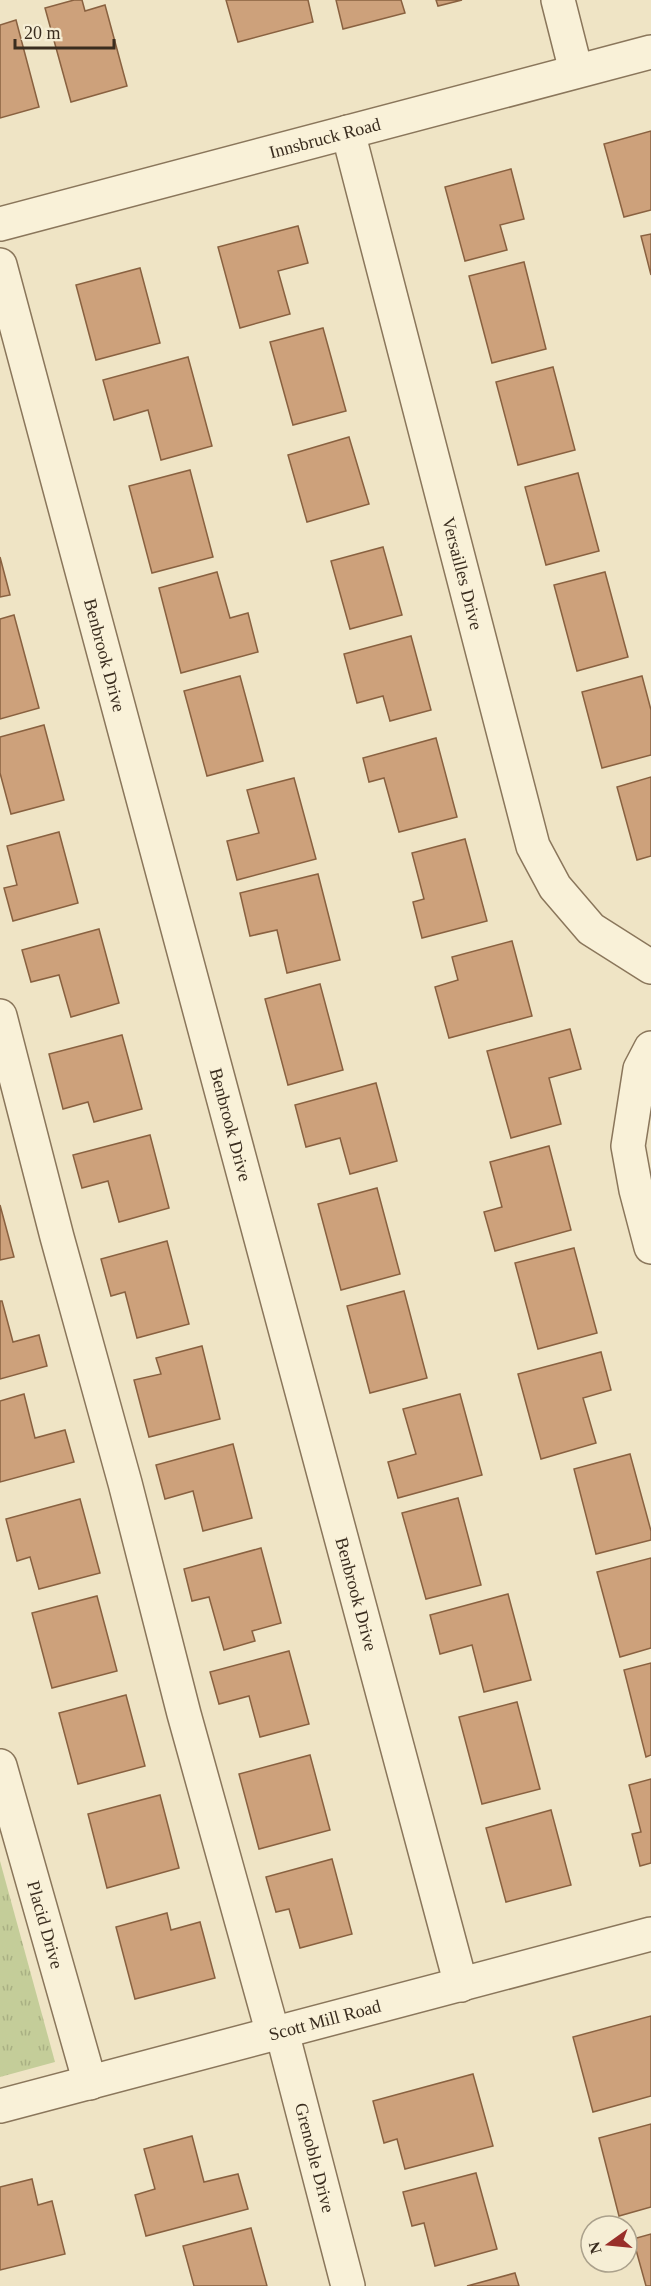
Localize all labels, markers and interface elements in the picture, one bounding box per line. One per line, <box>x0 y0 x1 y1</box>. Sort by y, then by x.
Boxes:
scale bar <box>15 12 114 50</box>
text: 20 m <box>24 23 61 43</box>
street label: Innsbruck Road <box>267 114 383 162</box>
street label: Versailles Drive <box>438 515 487 632</box>
street label: Benbrook Drive <box>80 596 129 714</box>
street label: Benbrook Drive <box>206 1066 255 1184</box>
street label: Benbrook Drive <box>331 1535 381 1653</box>
street label: Placid Drive <box>23 1878 67 1971</box>
street label: Scott Mill Road <box>267 1996 383 2045</box>
street label: Grenoble Drive <box>291 2101 339 2215</box>
north arrow <box>579 2214 639 2274</box>
text: N <box>585 2240 605 2256</box>

